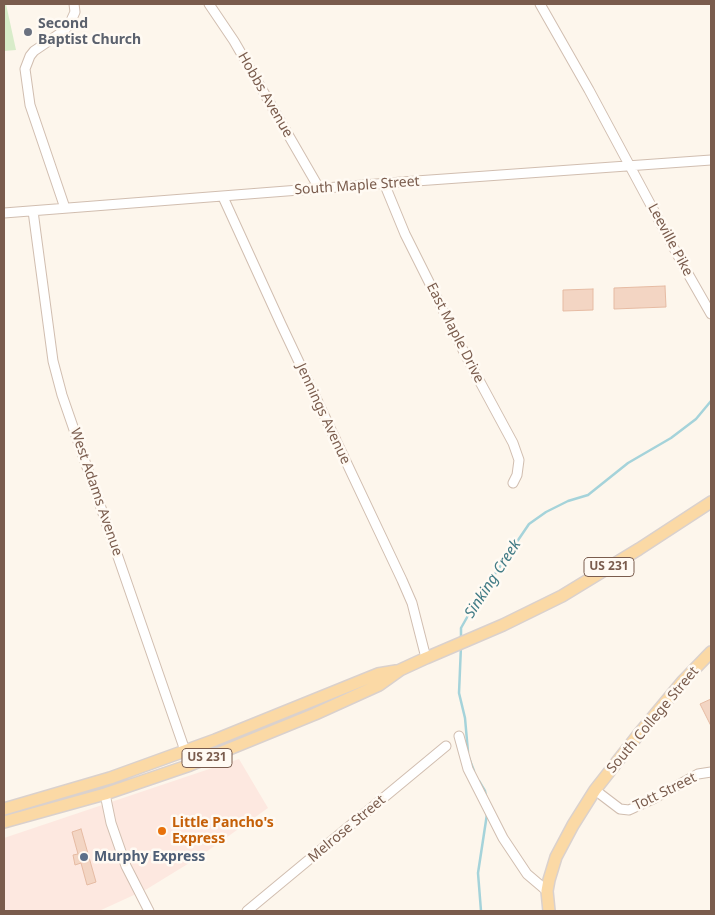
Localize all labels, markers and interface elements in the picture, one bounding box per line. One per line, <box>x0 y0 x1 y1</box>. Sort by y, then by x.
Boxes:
place label: Second Baptist Church <box>38 16 141 48</box>
marker: Second Baptist Church <box>22 26 34 38</box>
street label: Hobbs Avenue <box>234 49 296 141</box>
street label: South Maple Street <box>294 173 420 199</box>
street label: Leeville Pike <box>644 201 696 279</box>
street label: East Maple Drive <box>423 280 487 386</box>
street label: Jennings Avenue <box>292 361 354 467</box>
street label: West Adams Avenue <box>66 426 126 558</box>
water label: Sinking Creek <box>461 537 525 621</box>
road number: US 231 <box>584 558 634 576</box>
street label: South College Street <box>604 663 702 777</box>
road number: US 231 <box>182 748 232 768</box>
street label: Tott Street <box>631 770 699 814</box>
street label: Melrose Street <box>305 792 389 866</box>
place label: Little Pancho's Express <box>172 815 274 848</box>
marker: Little Pancho's Express <box>156 825 168 837</box>
place label: Murphy Express <box>94 849 205 865</box>
marker: Murphy Express <box>78 851 90 863</box>

